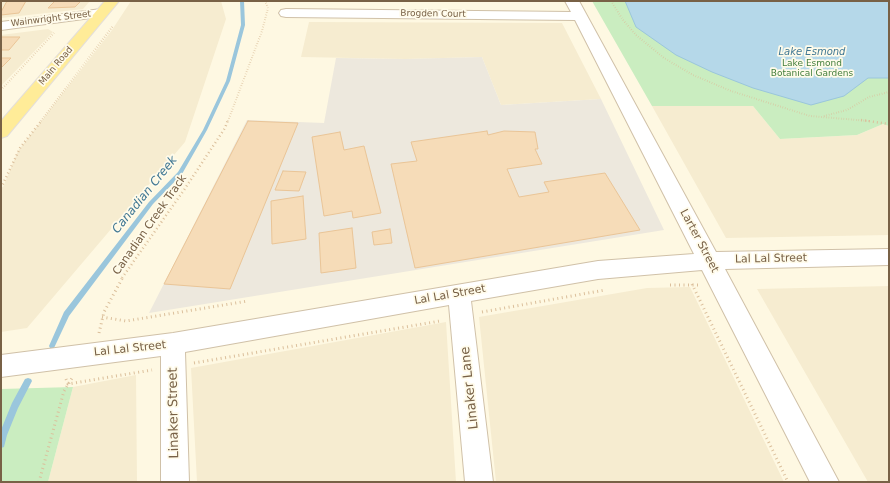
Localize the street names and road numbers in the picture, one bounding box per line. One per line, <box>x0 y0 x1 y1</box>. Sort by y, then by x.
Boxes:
street label: Brogden Court <box>400 8 466 20</box>
street label: Wainwright Street <box>10 9 92 29</box>
street label: Main Road <box>37 45 75 87</box>
street label: Canadian Creek Track <box>110 172 190 278</box>
street label: Larter Street <box>677 207 721 275</box>
street label: Lal Lal Street <box>735 252 807 266</box>
street label: Lal Lal Street <box>413 282 487 308</box>
street label: Lal Lal Street <box>93 339 167 359</box>
street label: Linaker Lane <box>458 346 482 430</box>
street label: Linaker Street <box>165 367 183 459</box>

